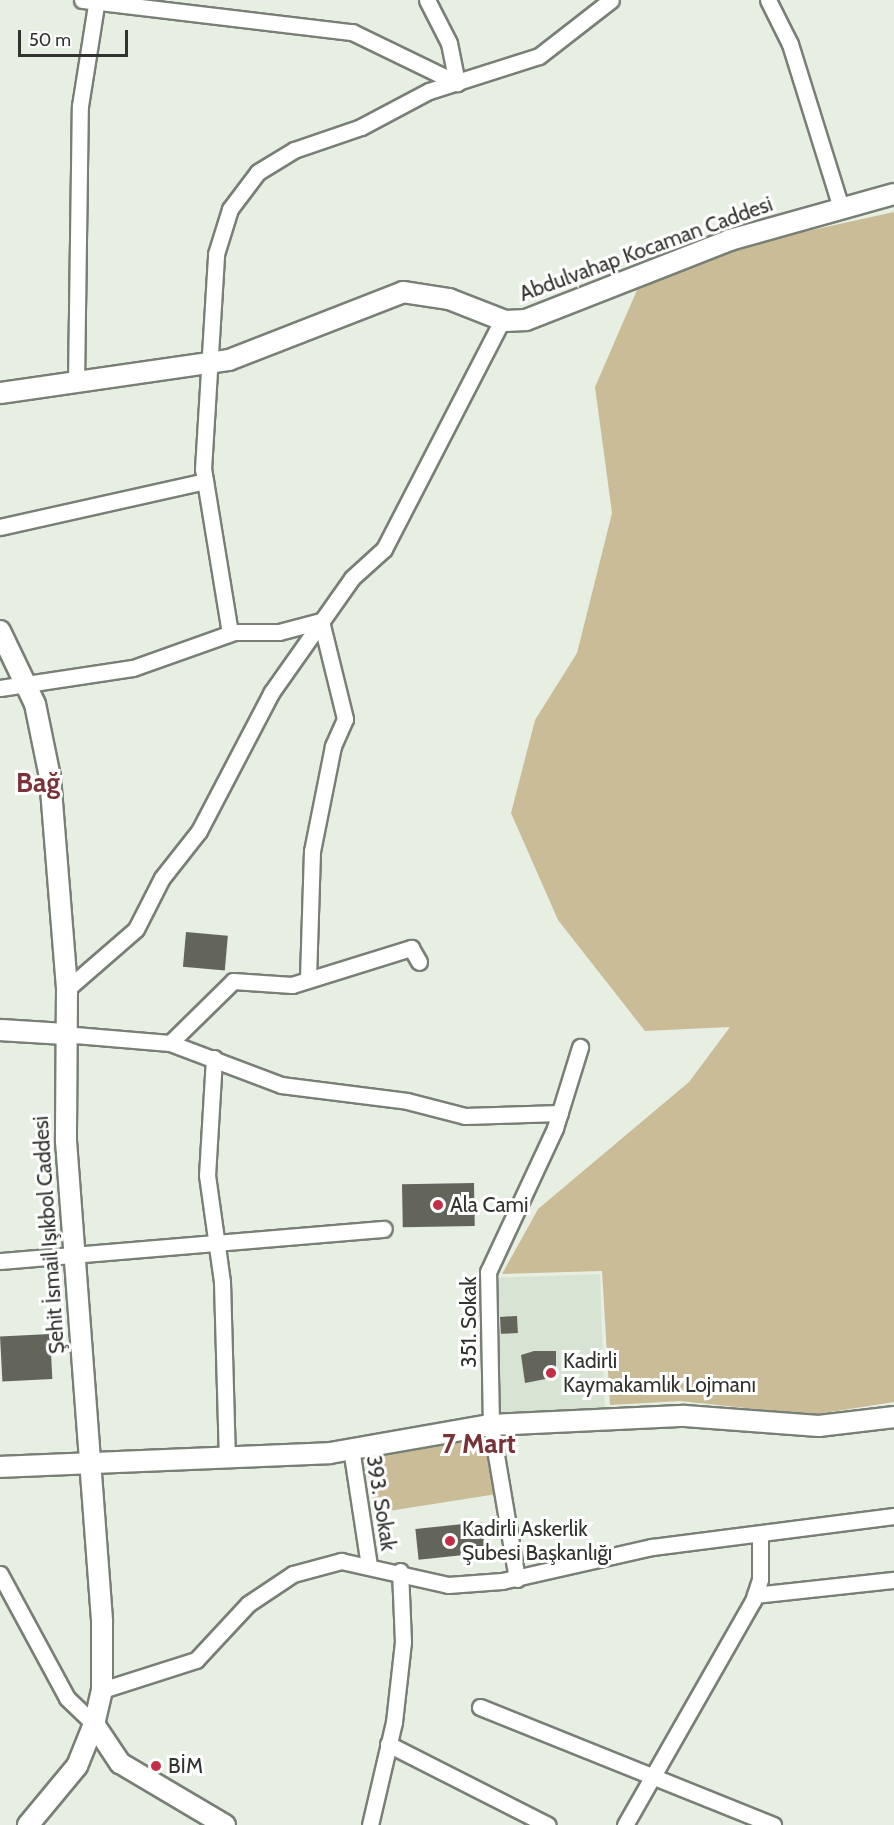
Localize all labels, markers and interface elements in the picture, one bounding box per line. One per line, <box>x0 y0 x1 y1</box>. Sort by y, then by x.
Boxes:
scale bar <box>21 18 130 56</box>
text: 50 m <box>29 29 71 51</box>
street label: Abdulvahap Kocaman Caddesi <box>516 191 776 307</box>
district label: Bağ <box>16 767 60 799</box>
street label: Şehit İsmail Işıkbol Caddesi <box>28 1115 70 1355</box>
place label: Ala Cami <box>450 1192 528 1218</box>
marker: Ala Cami <box>431 1198 445 1212</box>
street label: 351. Sokak <box>456 1276 482 1368</box>
place label: Kadirli Kaymakamlık Lojmanı <box>563 1348 756 1398</box>
marker: Kadirli Kaymakamlık Lojmanı <box>544 1366 558 1380</box>
district label: 7 Mart <box>442 1428 516 1460</box>
street label: 393. Sokak <box>361 1453 401 1553</box>
place label: Kadirli Askerlik Şubesi Başkanlığı <box>462 1516 612 1566</box>
marker: Kadirli Askerlik Şubesi Başkanlığı <box>443 1534 457 1548</box>
place label: BİM <box>168 1753 203 1779</box>
marker: BİM <box>149 1759 163 1773</box>

